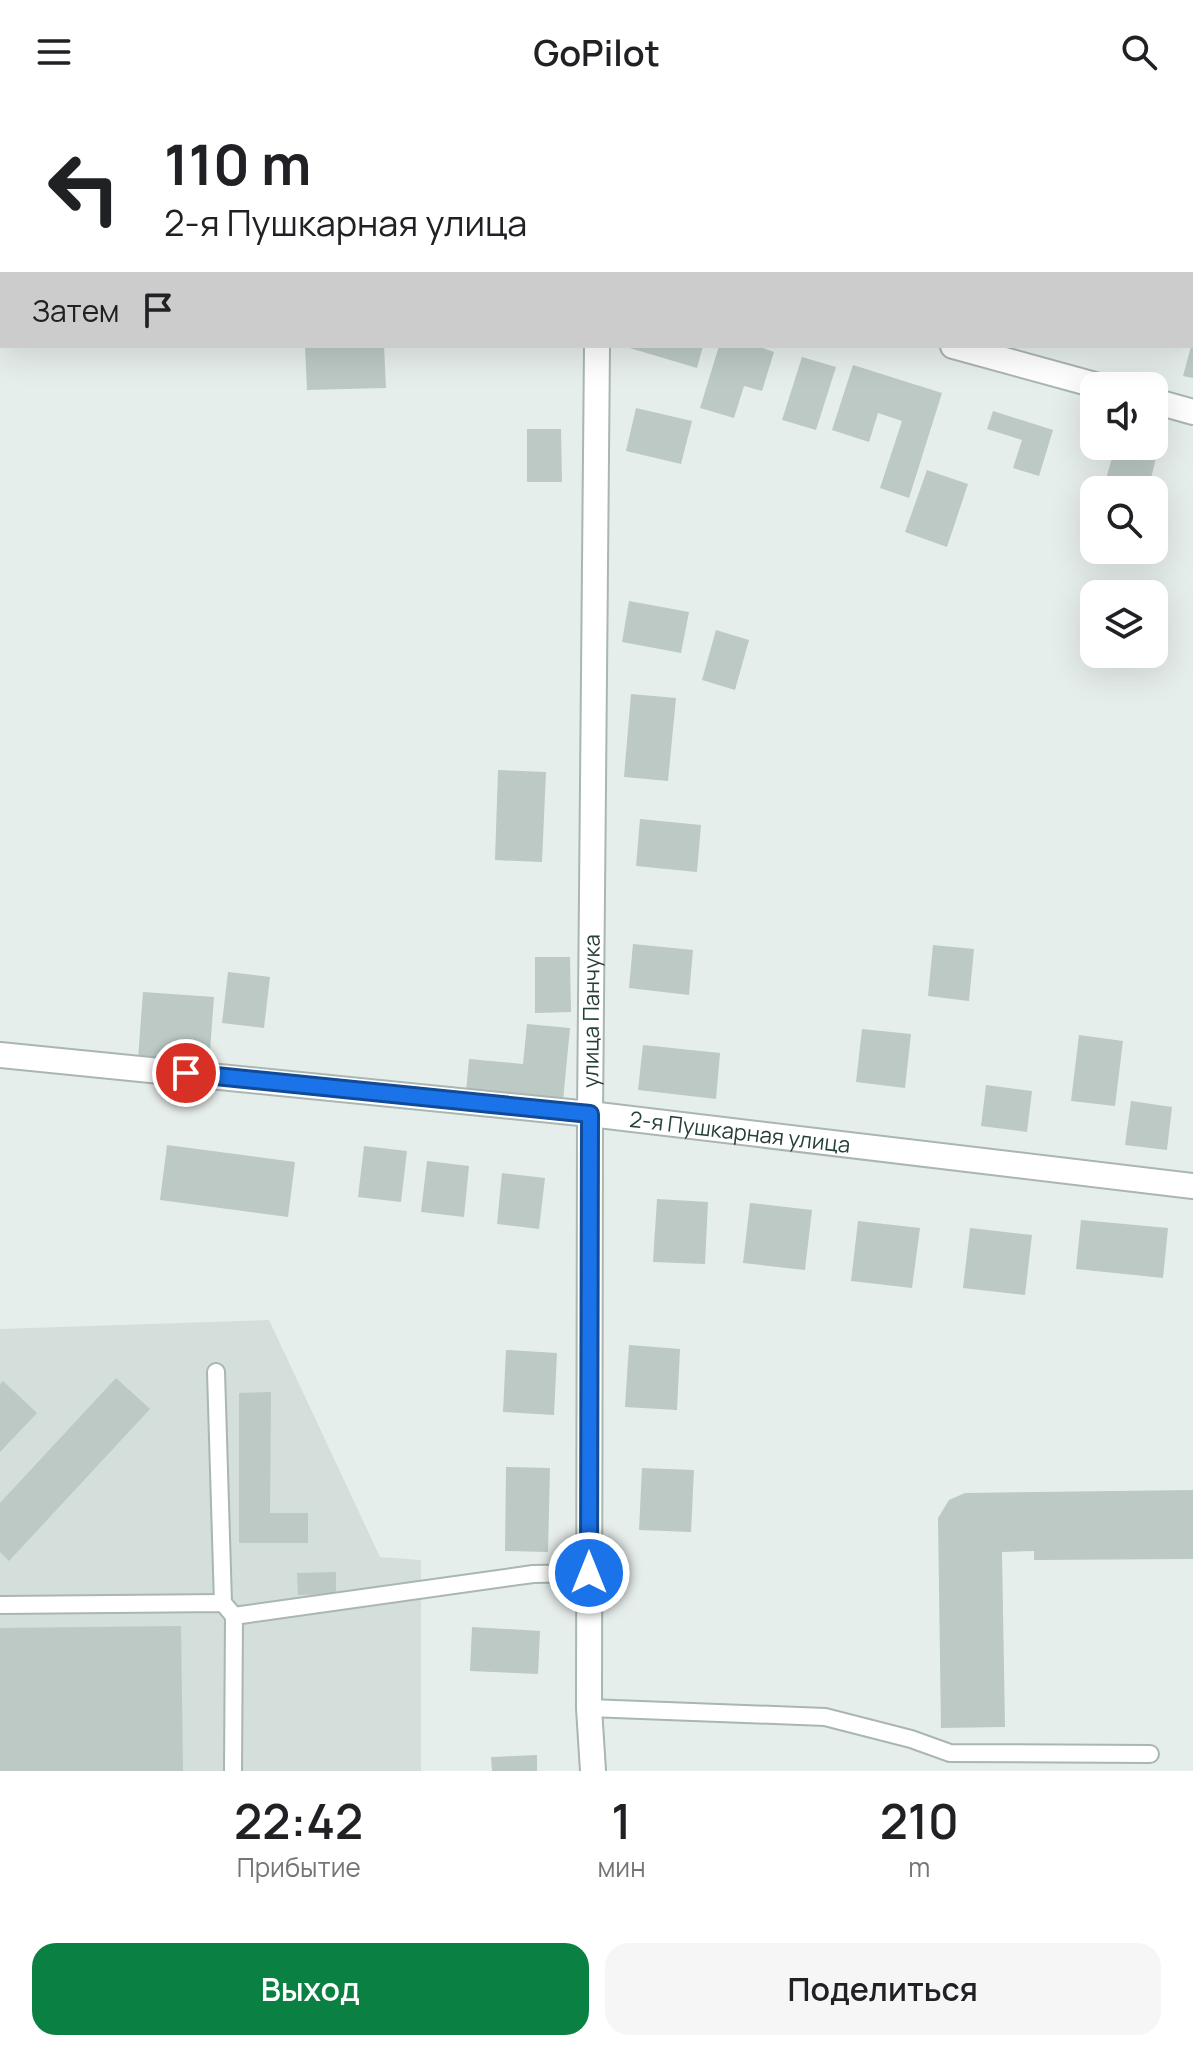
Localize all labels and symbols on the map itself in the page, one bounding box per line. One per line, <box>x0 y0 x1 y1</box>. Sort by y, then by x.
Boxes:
street label: улица Панчука <box>575 934 607 1088</box>
pin <box>152 1039 220 1107</box>
street label: 2-я Пушкарная улица <box>628 1104 852 1160</box>
position arrow <box>547 1531 631 1615</box>

